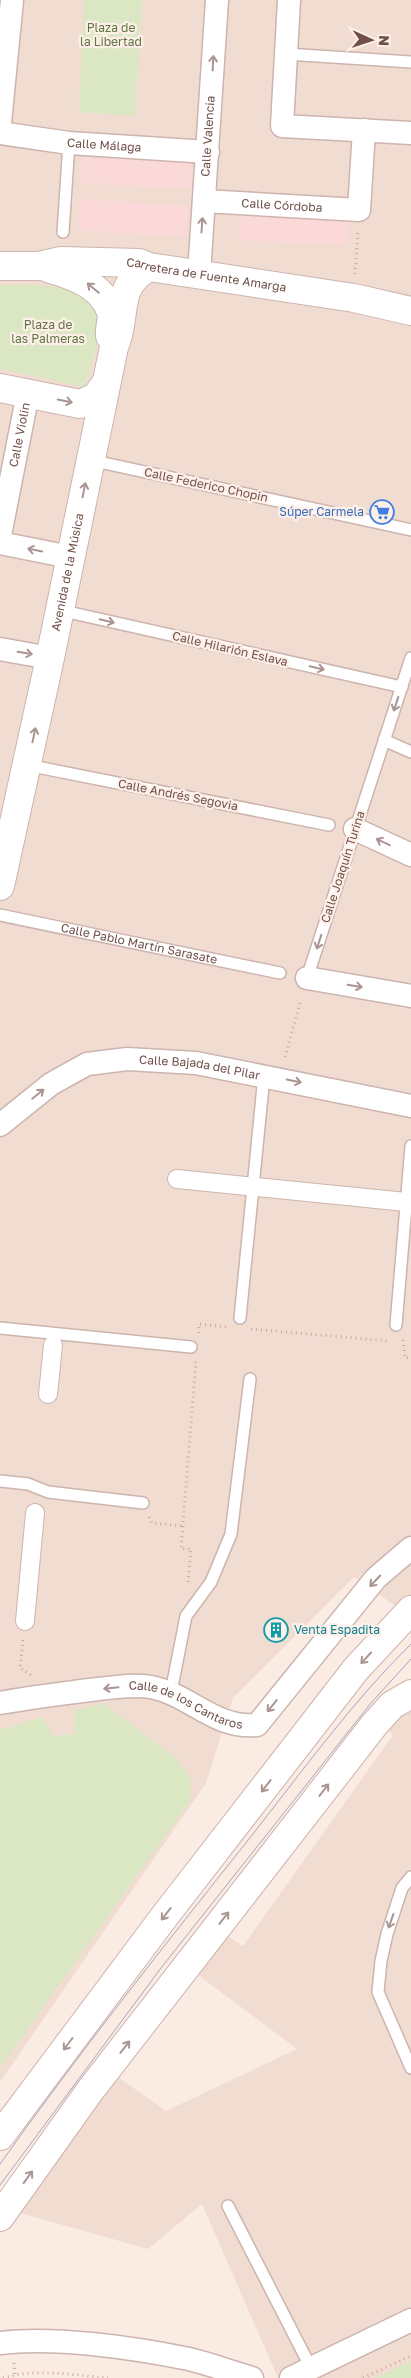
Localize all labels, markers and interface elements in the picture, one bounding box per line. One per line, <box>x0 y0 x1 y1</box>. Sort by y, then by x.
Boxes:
north arrow <box>346 15 396 65</box>
park label: Plaza de la Libertad <box>80 20 142 49</box>
text: N <box>376 35 393 46</box>
one-way arrow <box>209 55 218 71</box>
street label: Calle Valencia <box>197 95 218 177</box>
street label: Calle Málaga <box>67 135 142 155</box>
street label: Calle Córdoba <box>241 195 323 215</box>
one-way arrow <box>198 217 207 233</box>
street label: Carretera de Fuente Amarga <box>126 255 287 295</box>
one-way arrow <box>86 283 99 294</box>
park label: Plaza de las Palmeras <box>11 317 85 346</box>
one-way arrow <box>57 396 73 406</box>
street label: Calle Violin <box>6 401 33 468</box>
street label: Calle Federico Chopin <box>143 464 269 505</box>
one-way arrow <box>79 482 89 498</box>
supermarket icon: Súper Carmela <box>369 499 395 525</box>
place label: Súper Carmela <box>279 504 364 519</box>
street label: Avenida de la Música <box>48 512 87 632</box>
one-way arrow <box>27 545 43 555</box>
one-way arrow <box>98 617 114 626</box>
street label: Calle Hilarión Eslava <box>171 628 289 669</box>
one-way arrow <box>17 649 33 659</box>
one-way arrow <box>308 664 324 673</box>
one-way arrow <box>391 696 400 712</box>
one-way arrow <box>29 727 39 743</box>
street label: Calle Andrés Segovia <box>117 776 239 813</box>
street label: Calle Joaquín Turina <box>317 809 368 925</box>
one-way arrow <box>376 837 391 847</box>
street label: Calle Pablo Martín Sarasate <box>60 920 219 967</box>
one-way arrow <box>313 934 323 950</box>
one-way arrow <box>347 982 363 992</box>
street label: Calle Bajada del Pilar <box>139 1052 262 1083</box>
one-way arrow <box>286 1077 302 1086</box>
one-way arrow <box>31 1089 44 1100</box>
one-way arrow <box>369 1575 381 1587</box>
building icon: Venta Espadita <box>263 1617 289 1643</box>
place label: Venta Espadita <box>294 1622 380 1637</box>
one-way arrow <box>360 1652 372 1665</box>
street label: Calle de los Cantaros <box>129 1678 244 1732</box>
one-way arrow <box>103 1683 119 1693</box>
one-way arrow <box>266 1700 277 1713</box>
one-way arrow <box>260 1779 271 1792</box>
one-way arrow <box>318 1784 329 1797</box>
one-way arrow <box>160 1907 171 1920</box>
one-way arrow <box>219 1912 230 1925</box>
one-way arrow <box>386 1913 396 1929</box>
one-way arrow <box>63 2037 74 2050</box>
one-way arrow <box>119 2041 130 2054</box>
one-way arrow <box>23 2171 33 2185</box>

